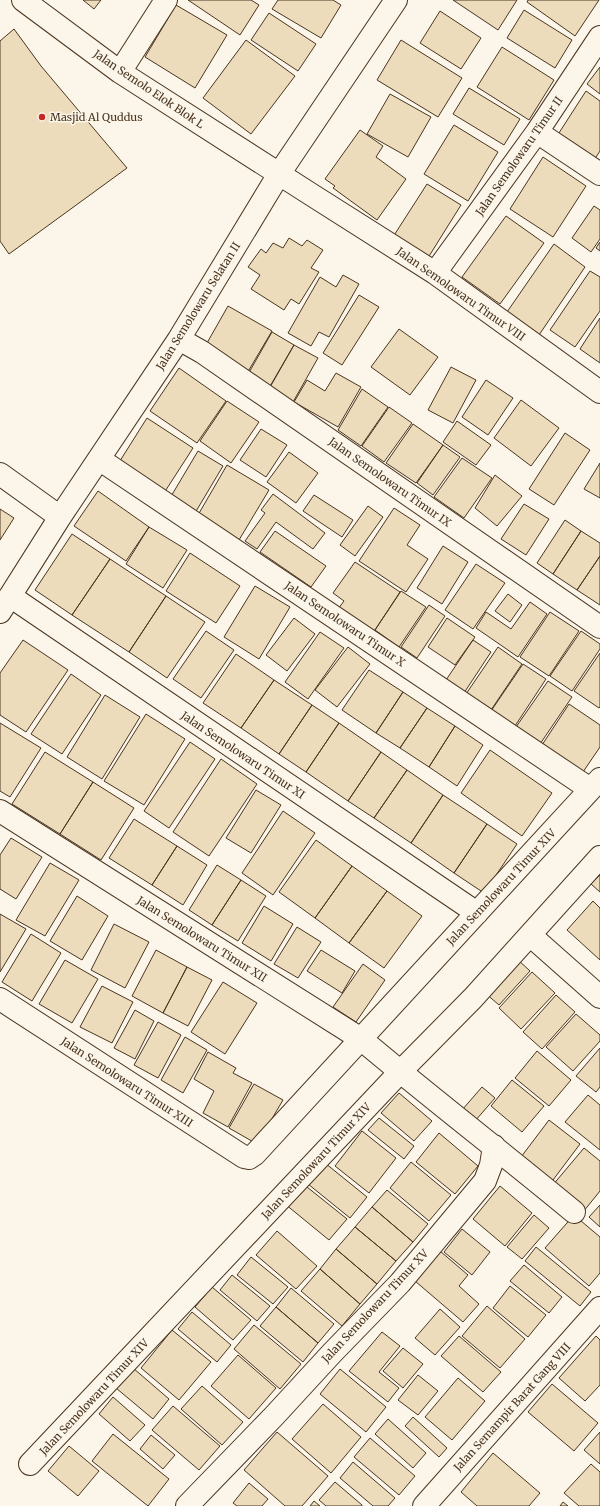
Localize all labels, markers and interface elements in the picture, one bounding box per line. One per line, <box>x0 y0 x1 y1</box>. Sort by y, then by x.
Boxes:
street label: Jalan Semolo Elok Blok L <box>90 46 207 131</box>
street label: Jalan Semolowaru Timur II <box>472 94 566 219</box>
place label: Masjid Al Quddus <box>50 110 143 124</box>
marker: Masjid Al Quddus <box>37 112 47 122</box>
street label: Jalan Semolowaru Selatan II <box>152 240 243 373</box>
street label: Jalan Semolowaru Timur VIII <box>393 244 528 344</box>
street label: Jalan Semolowaru Timur IX <box>325 434 454 530</box>
street label: Jalan Semolowaru Timur X <box>281 578 408 670</box>
street label: Jalan Semolowaru Timur XI <box>178 708 308 802</box>
street label: Jalan Semolowaru Timur XIV <box>443 825 559 949</box>
street label: Jalan Semolowaru Timur XII <box>134 893 270 985</box>
street label: Jalan Semolowaru Timur XIII <box>58 1033 196 1130</box>
street label: Jalan Semolowaru Timur XIV <box>258 1099 374 1223</box>
street label: Jalan Semolowaru Timur XV <box>318 1246 432 1366</box>
street label: Jalan Semolowaru Timur XIV <box>36 1335 152 1459</box>
street label: Jalan Semampir Barat Gang VIII <box>450 1340 573 1475</box>

